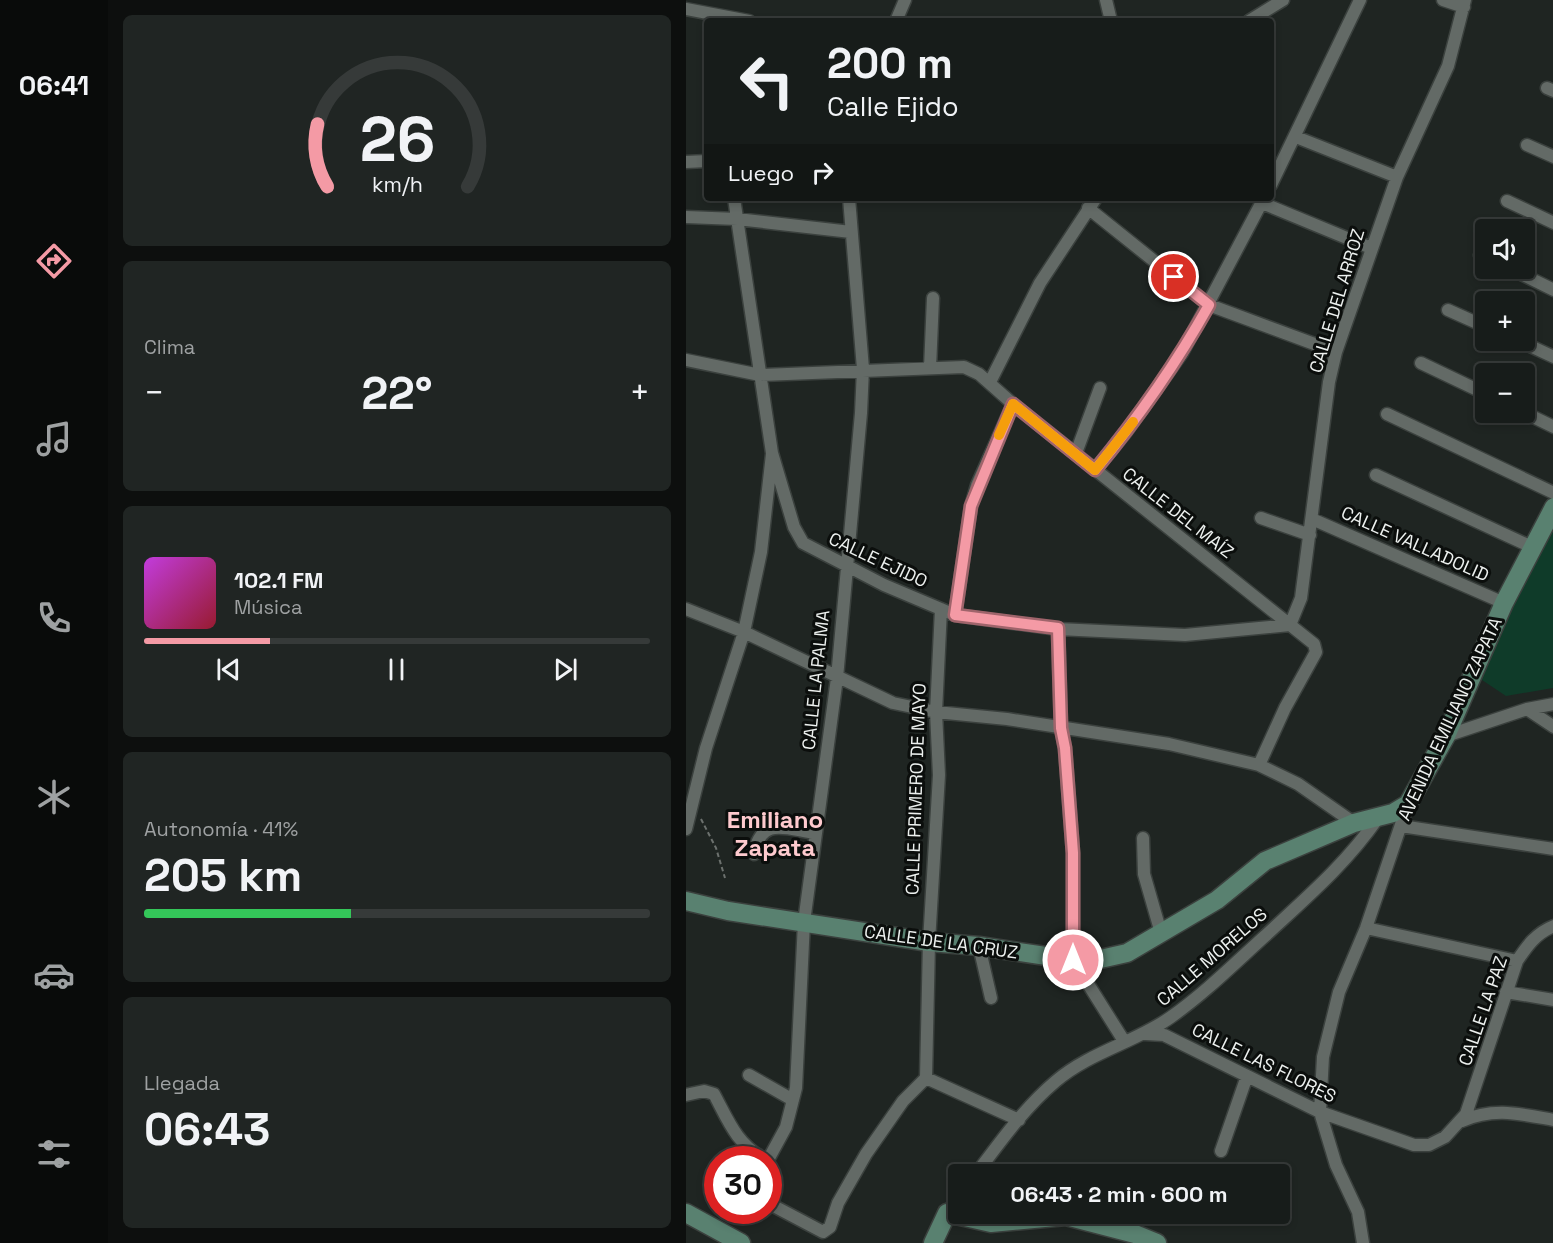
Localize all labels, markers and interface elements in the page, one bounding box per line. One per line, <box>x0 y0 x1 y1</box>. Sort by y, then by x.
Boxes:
text: 200 m <box>827 37 953 90</box>
icon: left <box>728 42 806 120</box>
text: 06:41 <box>19 68 89 103</box>
text: Calle Ejido <box>827 89 959 124</box>
text: 26 <box>359 100 435 179</box>
icon: right <box>806 156 839 189</box>
text: Luego <box>728 159 794 187</box>
text: km/h <box>371 172 423 199</box>
map controls <box>1475 219 1535 423</box>
button: sound <box>1475 219 1535 279</box>
street label: CALLE DEL ARROZ <box>1304 226 1369 376</box>
icon: directions <box>33 240 75 282</box>
pin <box>1148 251 1199 302</box>
icon: arrive <box>1157 260 1190 293</box>
button: + <box>1475 291 1535 351</box>
text: Clima <box>144 334 195 360</box>
button: − <box>1475 363 1535 423</box>
text: 22° <box>361 365 433 422</box>
text: − <box>144 372 164 414</box>
text: + <box>630 372 650 414</box>
icon: music <box>33 418 75 460</box>
street label: CALLE DEL MAÍZ <box>1118 462 1239 563</box>
street label: CALLE VALLADOLID <box>1338 501 1493 587</box>
street label: CALLE EJIDO <box>825 527 931 592</box>
text: 102.1 FM <box>234 566 323 594</box>
text: Música <box>234 594 302 620</box>
icon: phone <box>33 597 75 639</box>
street label: CALLE LA PALMA <box>797 609 834 751</box>
street label: AVENIDA EMILIANO ZAPATA <box>1392 613 1507 824</box>
icon: previous <box>212 653 245 686</box>
icon: pause <box>380 653 413 686</box>
icon: next <box>549 653 582 686</box>
street label: CALLE PRIMERO DE MAYO <box>900 683 931 895</box>
icon: climate <box>33 776 75 818</box>
district label: Emiliano Zapata <box>727 804 823 863</box>
text: Autonomía · 41% <box>144 816 298 842</box>
text: 205 km <box>144 847 302 904</box>
street label: CALLE MORELOS <box>1152 902 1272 1011</box>
street label: CALLE DE LA CRUZ <box>863 919 1019 964</box>
position arrow <box>1041 928 1105 992</box>
street label: CALLE LA PAZ <box>1453 953 1512 1069</box>
icon: car <box>33 954 75 996</box>
street label: CALLE LAS FLORES <box>1188 1018 1340 1107</box>
text: Llegada <box>144 1070 220 1096</box>
text: 06:43 <box>144 1101 270 1158</box>
icon: filters <box>33 1133 75 1175</box>
speed limit sign: 30 <box>704 1146 782 1224</box>
text: 06:43 · 2 min · 600 m <box>1010 1180 1228 1208</box>

